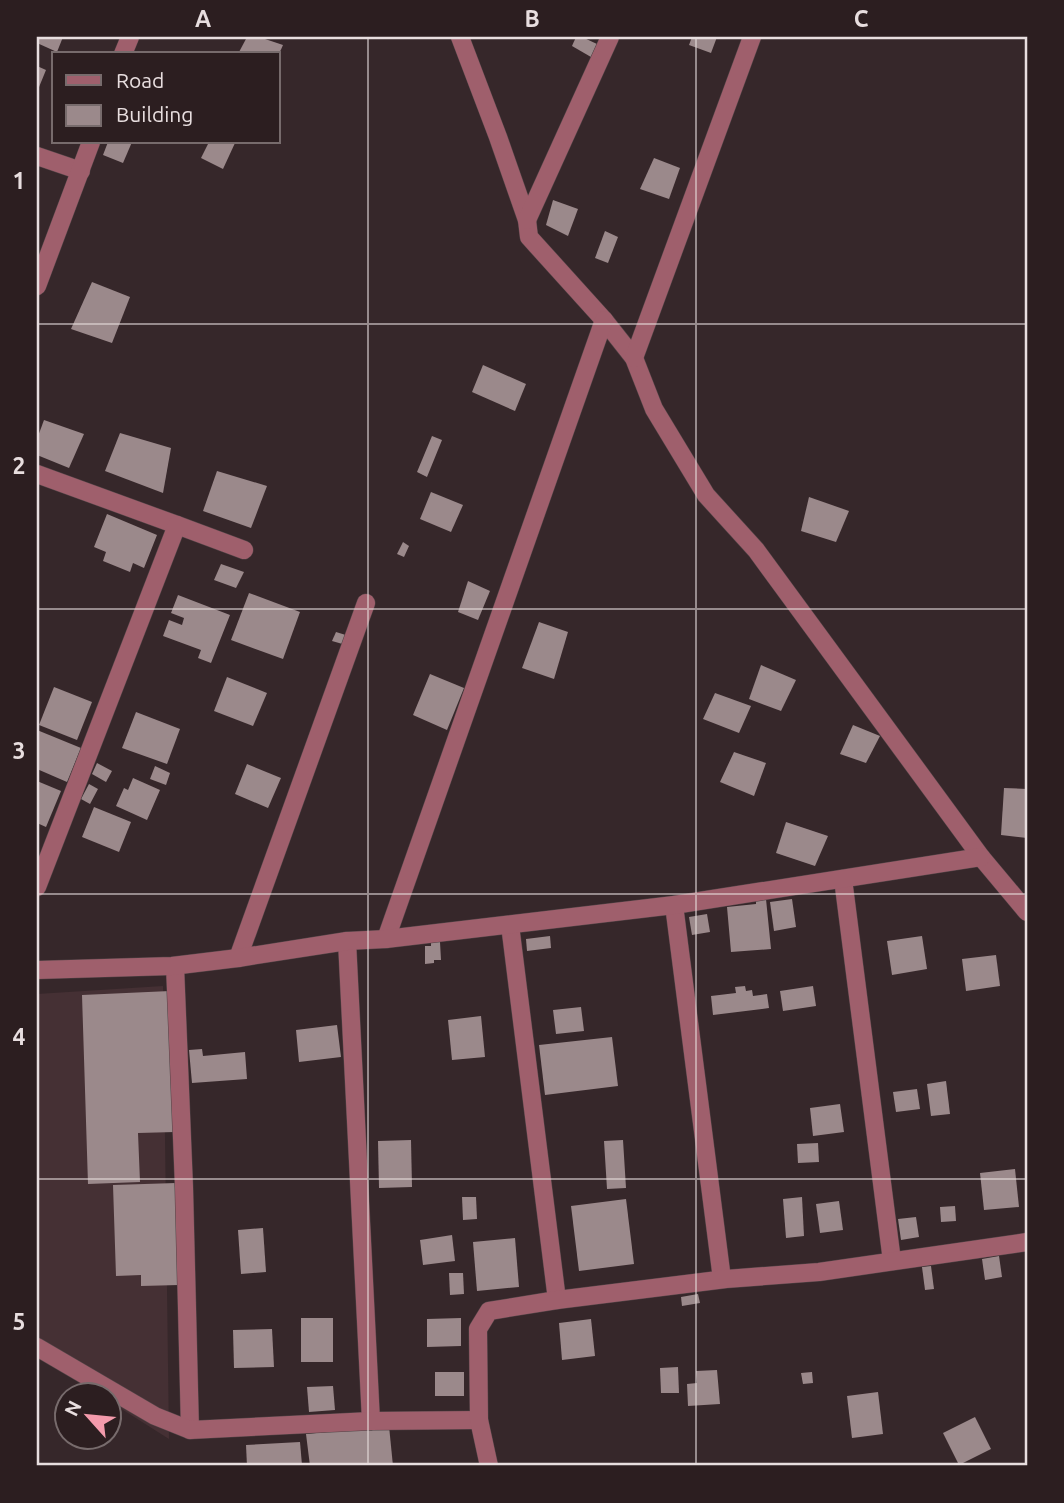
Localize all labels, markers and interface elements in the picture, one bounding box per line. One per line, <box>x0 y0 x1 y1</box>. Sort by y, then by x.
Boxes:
text: A <box>195 6 211 31</box>
text: B <box>524 6 540 31</box>
text: C <box>854 6 869 31</box>
legend <box>52 52 280 144</box>
text: Road <box>116 68 164 92</box>
text: Building <box>116 102 193 126</box>
text: 1 <box>13 168 25 193</box>
text: 2 <box>13 453 25 478</box>
text: 3 <box>13 738 25 763</box>
text: 4 <box>13 1024 26 1049</box>
text: 5 <box>13 1309 25 1334</box>
north arrow <box>52 1380 122 1450</box>
text: N <box>60 1397 86 1420</box>

